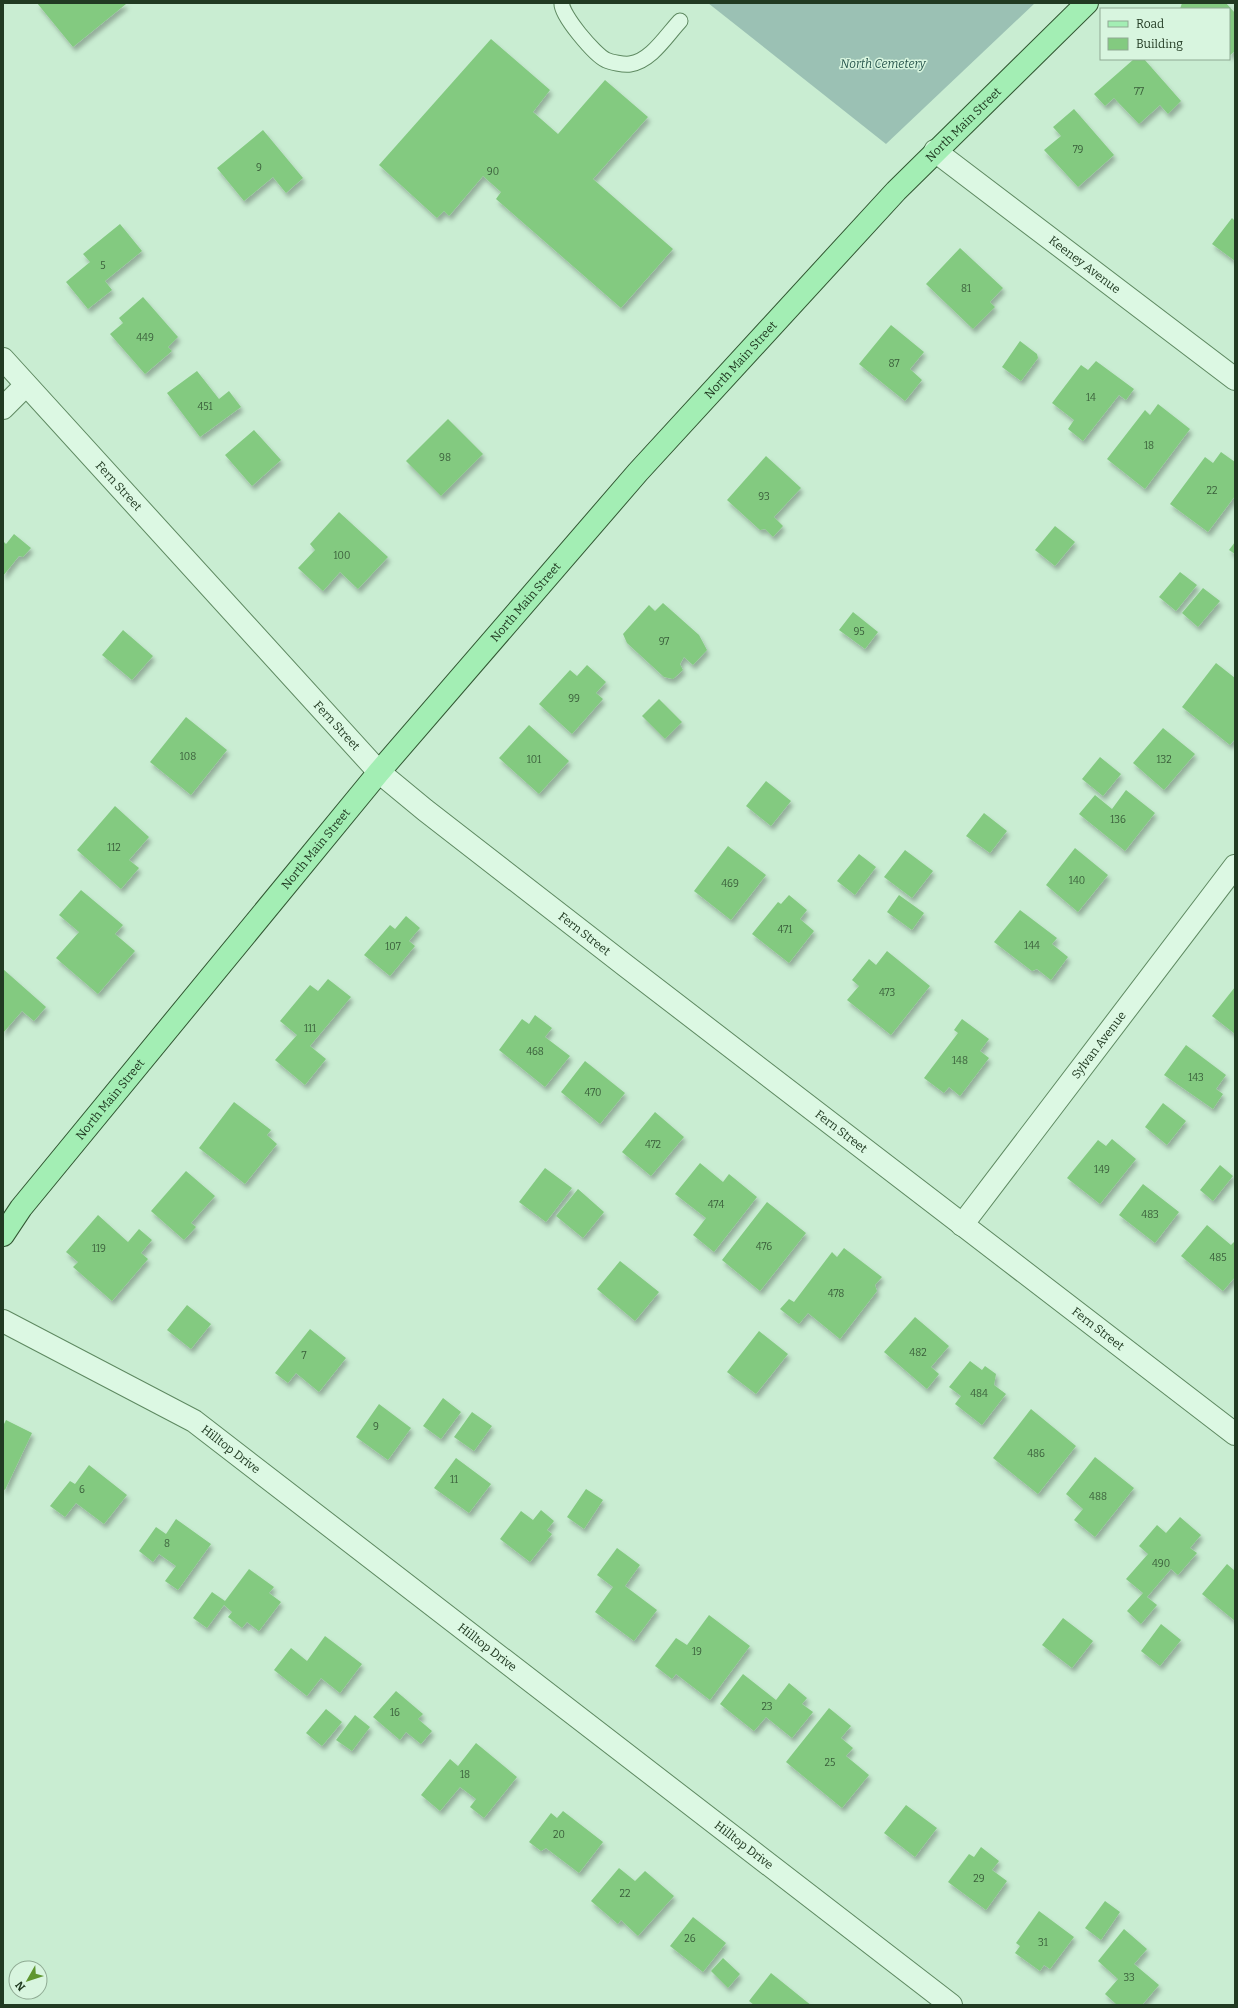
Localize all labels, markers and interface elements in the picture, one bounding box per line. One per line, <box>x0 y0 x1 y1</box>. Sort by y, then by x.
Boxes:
legend <box>1100 8 1230 60</box>
text: Road <box>1136 17 1164 31</box>
text: Building <box>1136 37 1183 51</box>
park label: North Cemetery <box>840 57 927 71</box>
street label: North Main Street <box>923 84 1005 165</box>
house number: 77 <box>1134 86 1144 98</box>
house number: 79 <box>1073 144 1083 156</box>
house number: 9 <box>256 162 262 174</box>
house number: 90 <box>487 166 499 178</box>
street label: Keeney Avenue <box>1046 233 1123 296</box>
house number: 5 <box>100 260 106 272</box>
house number: 81 <box>961 283 971 295</box>
street label: North Main Street <box>702 318 780 402</box>
house number: 449 <box>136 332 154 344</box>
house number: 87 <box>888 358 900 370</box>
house number: 14 <box>1086 392 1096 404</box>
house number: 451 <box>197 401 213 413</box>
house number: 18 <box>1144 440 1154 452</box>
house number: 98 <box>439 452 451 464</box>
street label: Fern Street <box>93 459 145 514</box>
house number: 22 <box>1207 485 1217 497</box>
house number: 93 <box>758 491 770 503</box>
house number: 100 <box>334 550 350 562</box>
street label: North Main Street <box>488 559 564 645</box>
house number: 95 <box>853 626 865 638</box>
house number: 97 <box>659 636 669 648</box>
house number: 99 <box>568 693 580 705</box>
street label: Fern Street <box>311 698 363 754</box>
house number: 108 <box>180 751 196 763</box>
house number: 101 <box>527 754 541 766</box>
house number: 132 <box>1156 754 1172 766</box>
street label: North Main Street <box>279 805 353 892</box>
house number: 136 <box>1110 814 1126 826</box>
house number: 112 <box>107 842 121 854</box>
house number: 140 <box>1069 875 1085 887</box>
house number: 469 <box>721 878 739 890</box>
street label: Fern Street <box>556 909 614 959</box>
house number: 471 <box>778 924 792 936</box>
house number: 144 <box>1024 940 1040 952</box>
house number: 107 <box>385 941 401 953</box>
house number: 473 <box>879 987 895 999</box>
street label: Sylvan Avenue <box>1069 1009 1129 1082</box>
house number: 111 <box>304 1023 316 1035</box>
house number: 468 <box>526 1046 544 1058</box>
house number: 148 <box>952 1055 968 1067</box>
street label: North Main Street <box>73 1056 148 1143</box>
house number: 143 <box>1188 1072 1204 1084</box>
house number: 470 <box>585 1087 601 1099</box>
street label: Fern Street <box>812 1107 870 1156</box>
house number: 472 <box>645 1139 661 1151</box>
house number: 149 <box>1094 1164 1110 1176</box>
house number: 474 <box>708 1199 724 1211</box>
house number: 483 <box>1141 1209 1159 1221</box>
house number: 476 <box>756 1241 772 1253</box>
house number: 119 <box>92 1243 106 1255</box>
house number: 485 <box>1209 1252 1227 1264</box>
house number: 478 <box>828 1288 844 1300</box>
street label: Fern Street <box>1069 1304 1127 1354</box>
house number: 482 <box>909 1347 927 1359</box>
house number: 7 <box>301 1350 307 1362</box>
house number: 484 <box>970 1388 988 1400</box>
house number: 9 <box>373 1421 379 1433</box>
street label: Hilltop Drive <box>199 1422 263 1476</box>
house number: 486 <box>1027 1448 1045 1460</box>
house number: 11 <box>450 1474 458 1486</box>
house number: 6 <box>79 1484 85 1496</box>
house number: 488 <box>1089 1491 1107 1503</box>
house number: 8 <box>164 1538 170 1550</box>
house number: 490 <box>1152 1558 1170 1570</box>
street label: Hilltop Drive <box>455 1620 519 1674</box>
house number: 19 <box>692 1646 702 1658</box>
house number: 23 <box>761 1701 773 1713</box>
house number: 16 <box>390 1707 400 1719</box>
house number: 25 <box>825 1757 835 1769</box>
house number: 18 <box>460 1769 470 1781</box>
street label: Hilltop Drive <box>712 1818 776 1872</box>
house number: 20 <box>553 1829 565 1841</box>
house number: 29 <box>973 1873 985 1885</box>
house number: 22 <box>620 1888 630 1900</box>
house number: 26 <box>684 1933 696 1945</box>
house number: 31 <box>1038 1937 1048 1949</box>
north arrow <box>8 1960 48 2000</box>
house number: 33 <box>1123 1972 1135 1984</box>
text: N <box>13 1978 28 1993</box>

